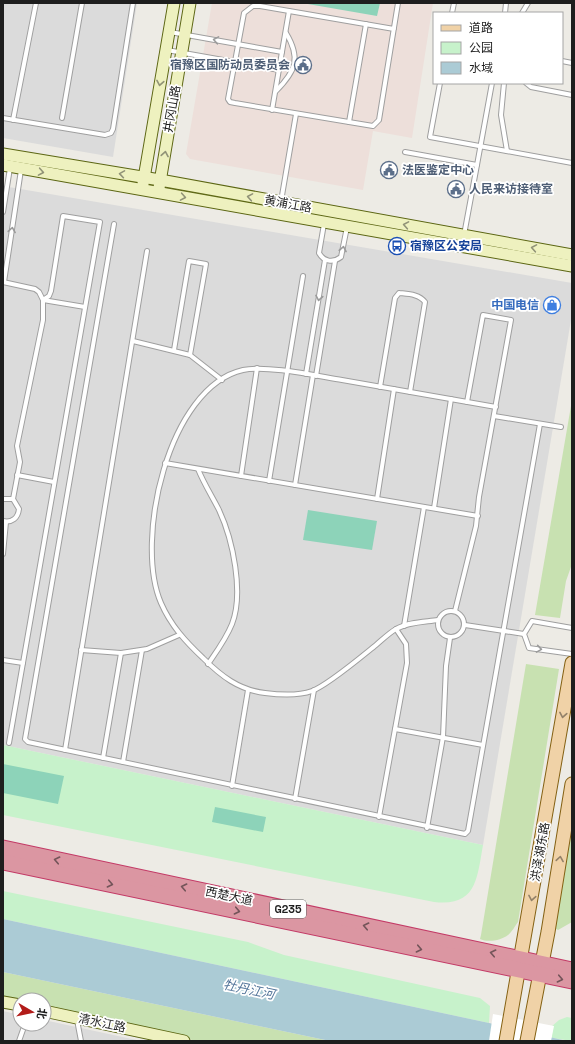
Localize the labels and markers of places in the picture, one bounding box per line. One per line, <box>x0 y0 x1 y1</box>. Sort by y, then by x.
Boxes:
public building icon: 宿豫区国防动员委员会 <box>293 55 313 75</box>
place label: 宿豫区国防动员委员会 <box>170 57 290 73</box>
public building icon: 法医鉴定中心 <box>379 160 399 180</box>
place label: 法医鉴定中心 <box>402 162 474 178</box>
public building icon: 人民来访接待室 <box>446 179 466 199</box>
place label: 人民来访接待室 <box>469 181 553 197</box>
bus stop icon: 宿豫区公安局 <box>387 236 407 256</box>
place label: 宿豫区公安局 <box>410 238 482 254</box>
shop icon: 中国电信 <box>542 295 562 315</box>
place label: 中国电信 <box>491 297 539 313</box>

